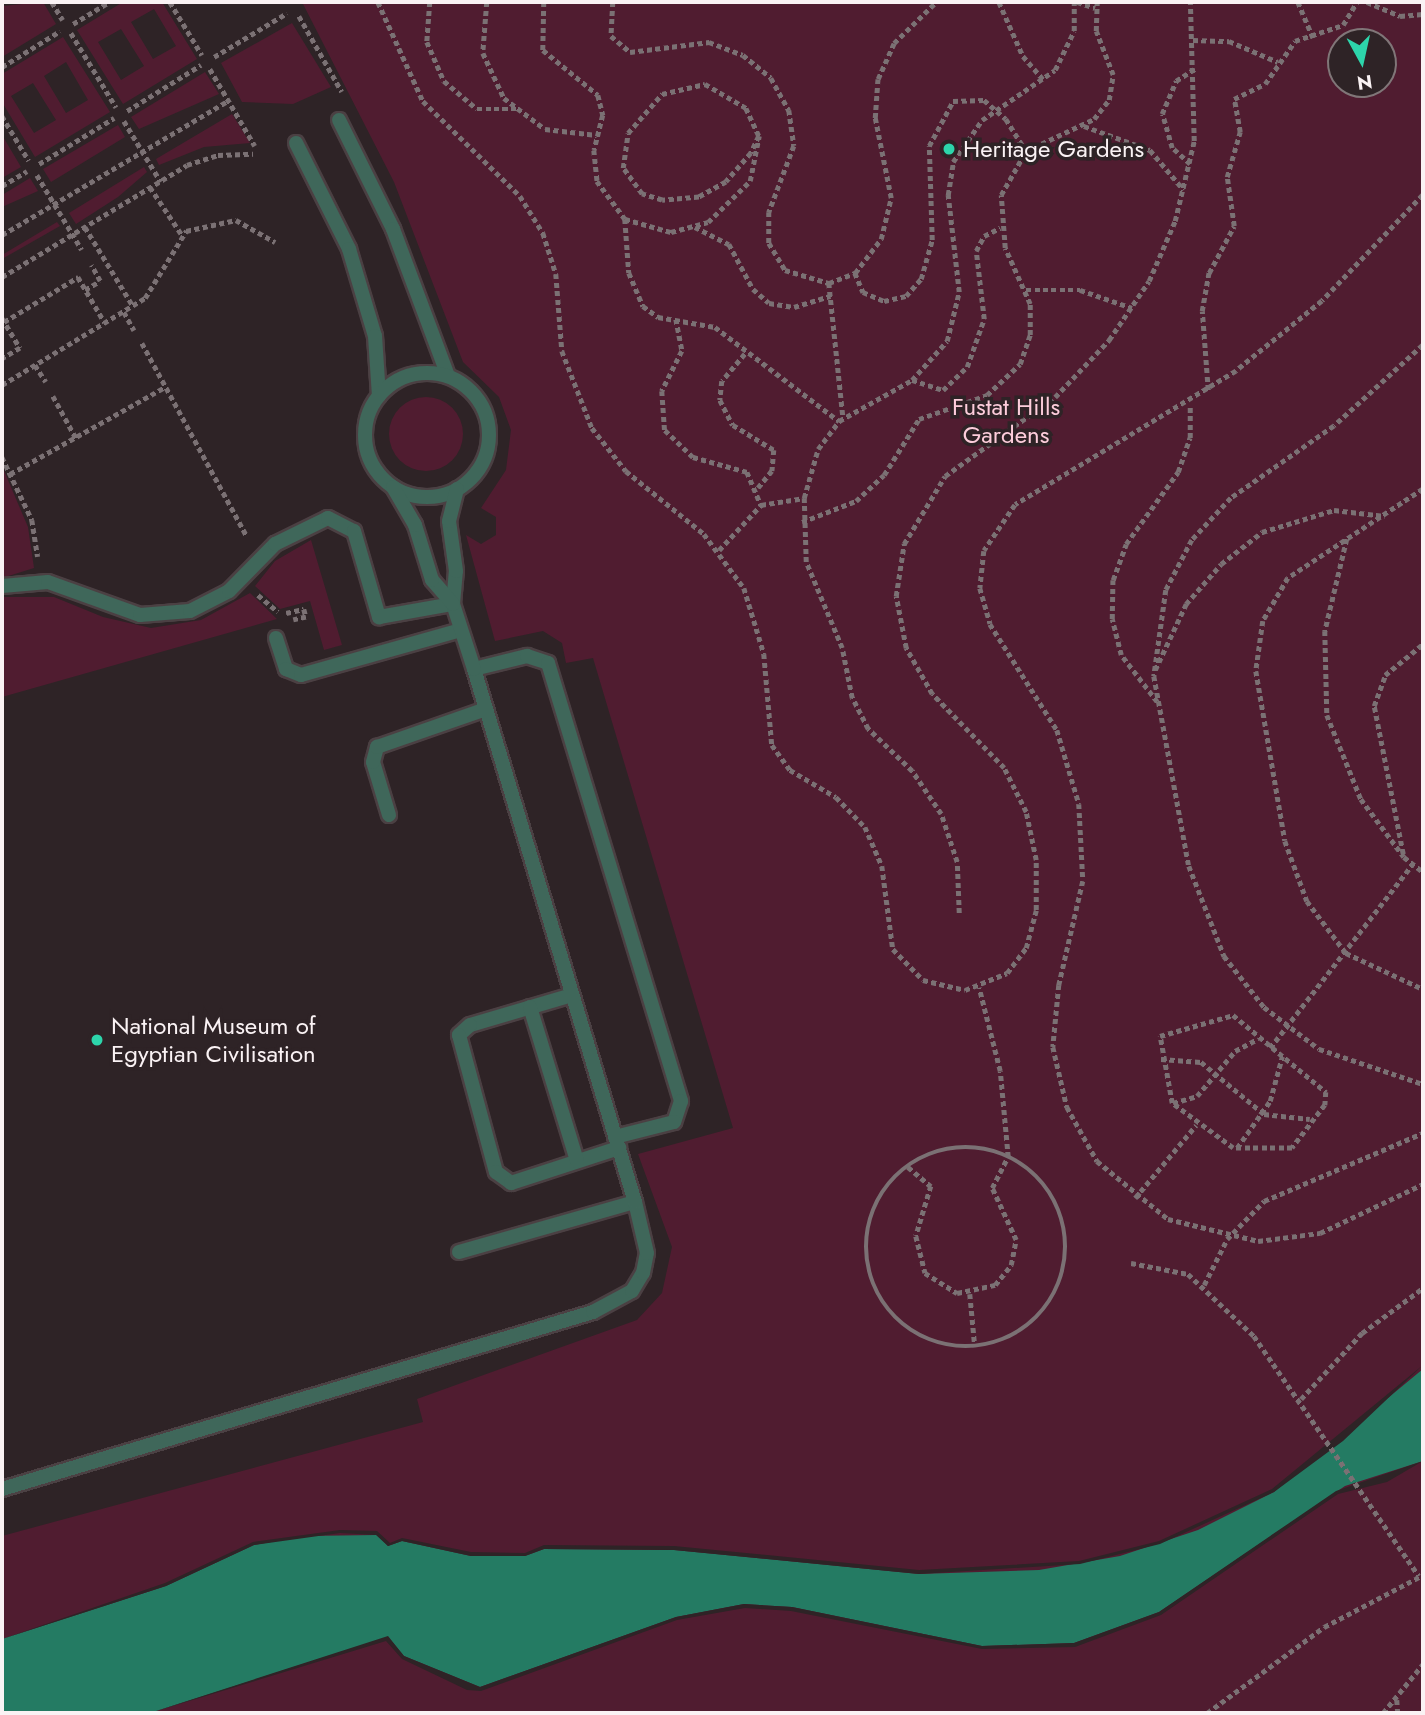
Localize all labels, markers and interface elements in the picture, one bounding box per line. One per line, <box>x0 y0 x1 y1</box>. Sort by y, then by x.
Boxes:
north arrow <box>1327 28 1397 98</box>
text: N <box>1355 68 1374 97</box>
place label: Heritage Gardens <box>963 135 1144 163</box>
marker: Heritage Gardens <box>941 141 957 157</box>
park label: Fustat Hills Gardens <box>952 393 1060 449</box>
place label: National Museum of Egyptian Civilisation <box>111 1012 316 1068</box>
marker: National Museum of Egyptian Civilisation <box>89 1032 105 1048</box>

